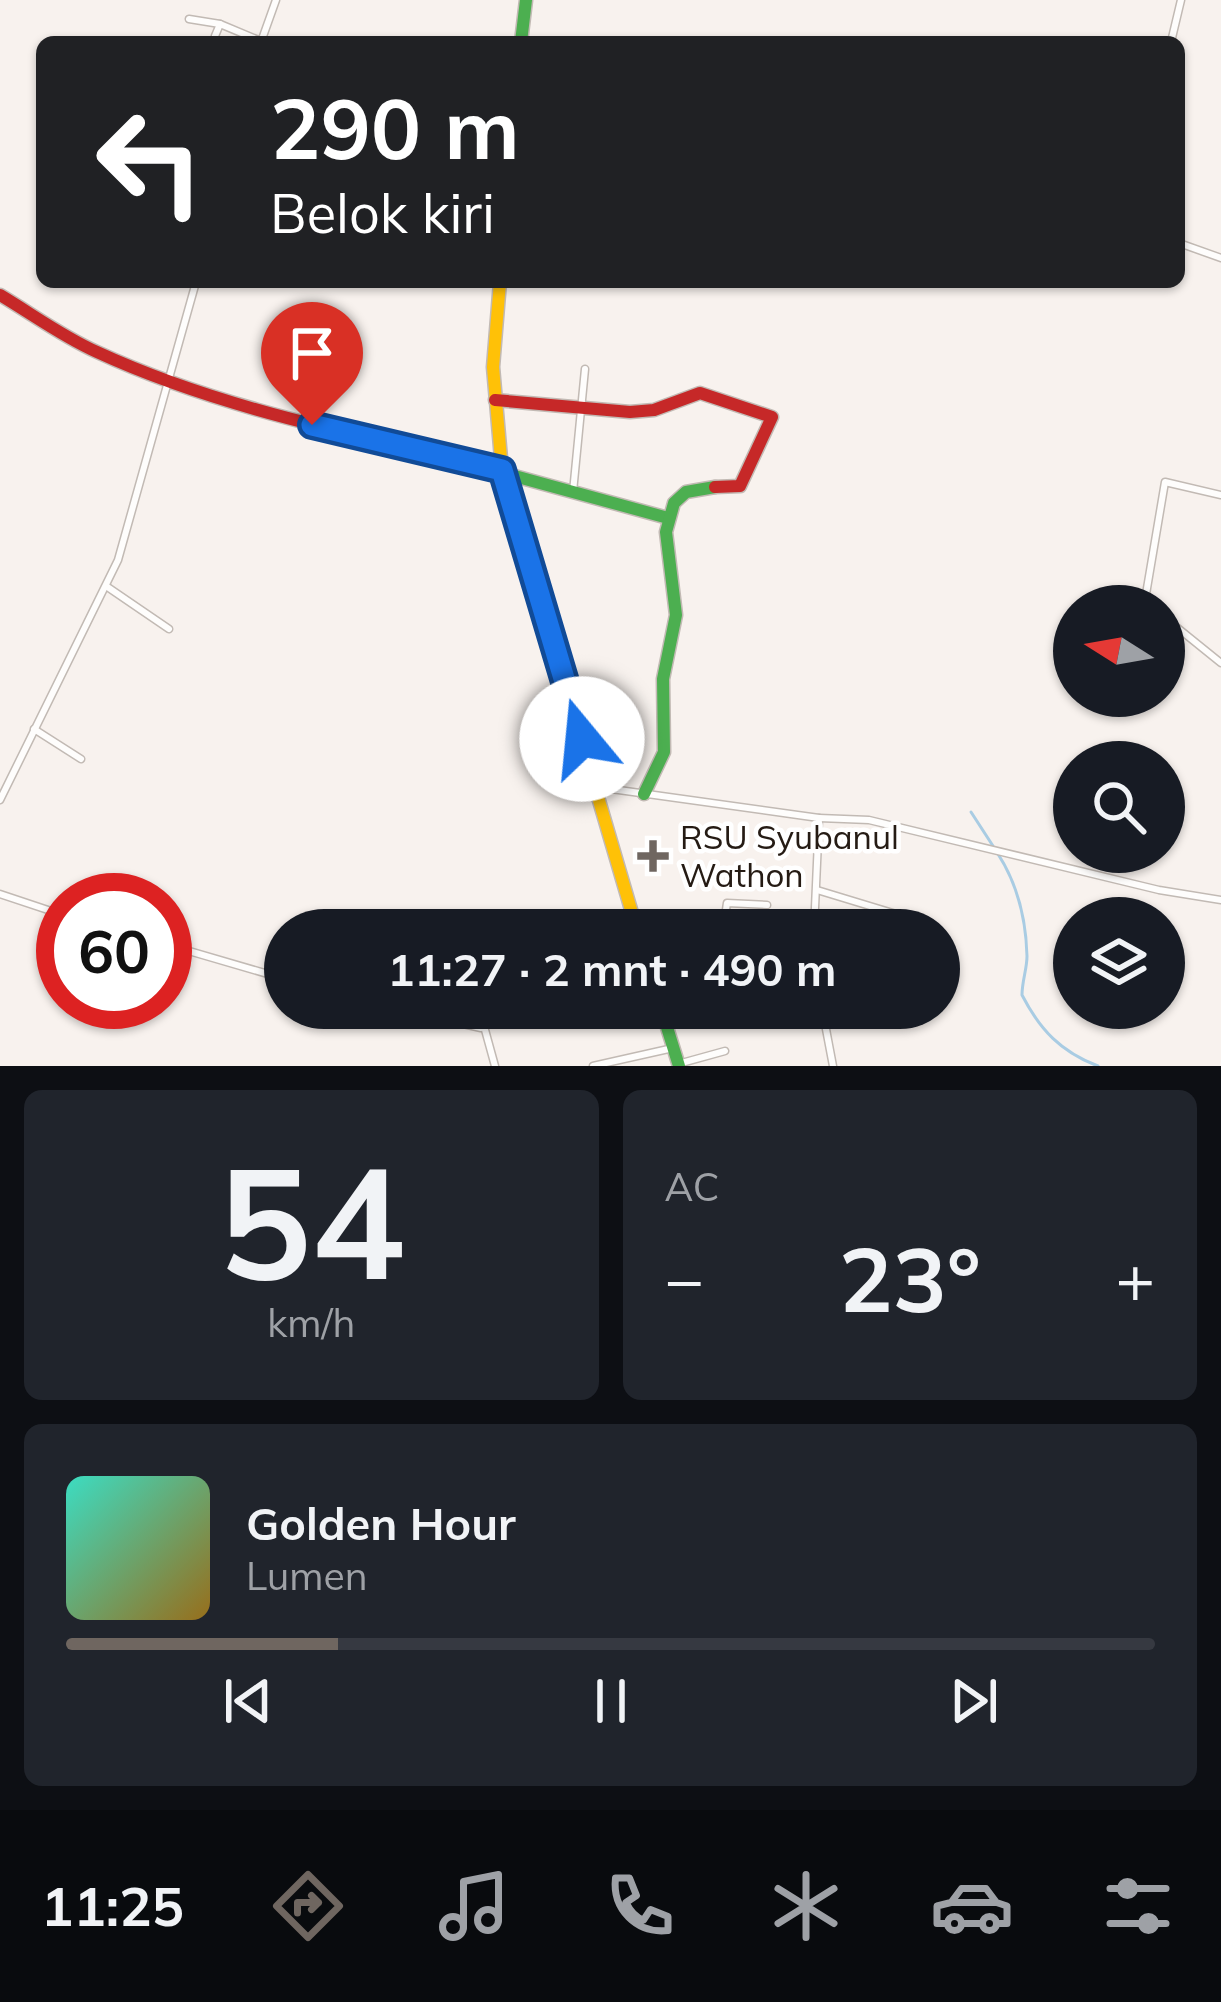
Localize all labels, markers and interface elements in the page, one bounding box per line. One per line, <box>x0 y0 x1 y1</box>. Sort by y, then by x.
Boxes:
text: 290 m <box>270 75 520 180</box>
icon: left <box>72 84 228 240</box>
text: Belok kiri <box>270 179 495 247</box>
pin <box>261 302 363 425</box>
icon: arrive <box>279 320 345 386</box>
north arrow <box>1053 585 1185 717</box>
map controls <box>1053 585 1185 1029</box>
position arrow <box>519 676 645 802</box>
button: search <box>1053 741 1185 873</box>
place label: RSU Syubanul Wathon <box>680 816 899 895</box>
marker: RSU Syubanul Wathon <box>637 840 669 872</box>
speed limit sign: 60 <box>36 873 192 1029</box>
button: layers <box>1053 897 1185 1029</box>
text: 11:27 · 2 mnt · 490 m <box>388 941 836 997</box>
text: 54 <box>218 1122 405 1318</box>
text: AC <box>665 1162 719 1211</box>
text: 23° <box>839 1222 981 1335</box>
text: − <box>665 1237 704 1320</box>
text: + <box>1115 1237 1155 1320</box>
text: km/h <box>267 1298 355 1347</box>
text: Golden Hour <box>246 1495 516 1551</box>
text: Lumen <box>246 1551 368 1600</box>
icon: previous <box>215 1668 281 1734</box>
icon: pause <box>578 1668 644 1734</box>
icon: next <box>941 1668 1007 1734</box>
icon: directions <box>266 1864 350 1948</box>
icon: music <box>432 1864 516 1948</box>
icon: phone <box>598 1864 682 1948</box>
icon: climate <box>764 1864 848 1948</box>
icon: car <box>930 1864 1014 1948</box>
icon: filters <box>1096 1864 1180 1948</box>
text: 11:25 <box>41 1872 184 1940</box>

